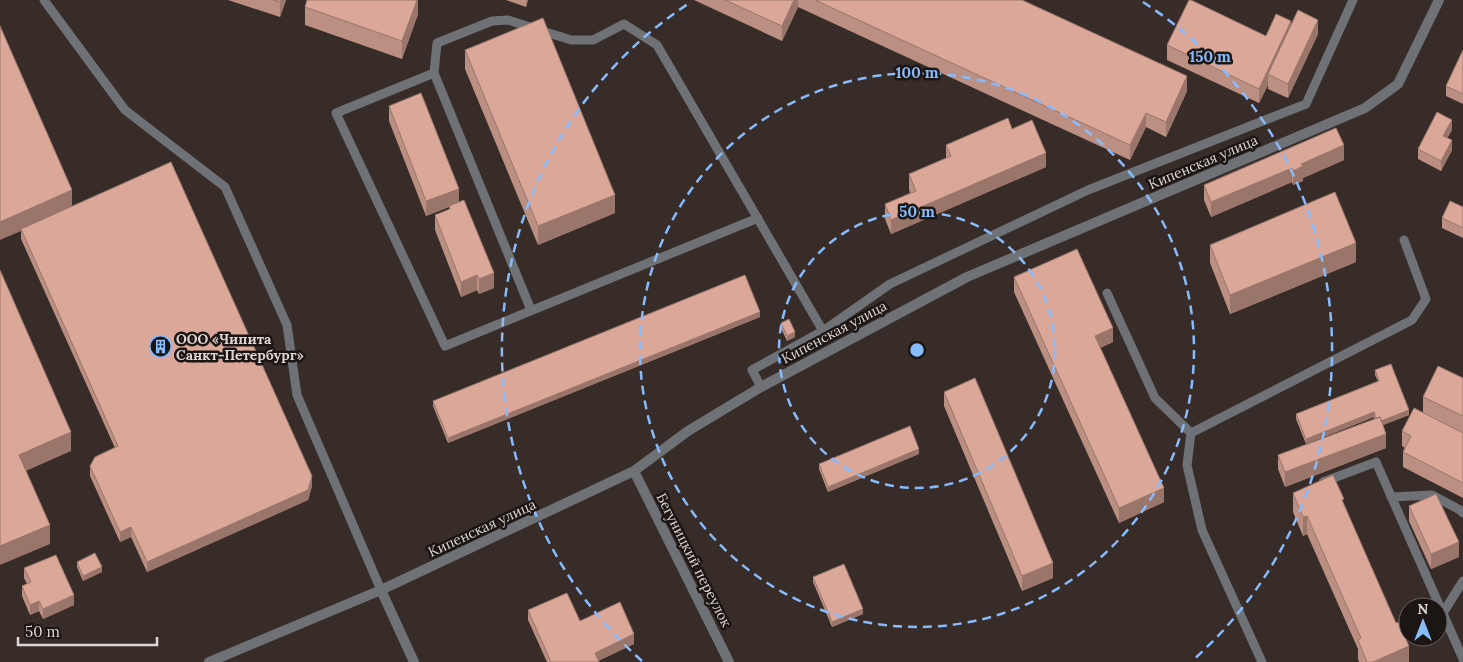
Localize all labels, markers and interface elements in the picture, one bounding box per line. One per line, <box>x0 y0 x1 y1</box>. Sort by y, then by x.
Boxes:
text: 150 m <box>1189 47 1231 66</box>
text: 100 m <box>896 63 939 82</box>
street label: Кипенская улица <box>1146 131 1260 193</box>
text: 50 m <box>899 202 935 221</box>
street label: Кипенская улица <box>778 297 890 367</box>
place label: ООО «Чипита Санкт-Петербург» <box>176 330 304 364</box>
building icon: ООО «Чипита Санкт-Петербург» <box>148 335 172 359</box>
centre of rings <box>908 341 926 359</box>
street label: Бегуницкий переулок <box>652 490 736 630</box>
street label: Кипенская улица <box>425 495 539 561</box>
north arrow <box>1398 597 1448 647</box>
text: N <box>1418 600 1429 618</box>
scale bar <box>18 614 156 646</box>
text: 50 m <box>25 622 60 641</box>

